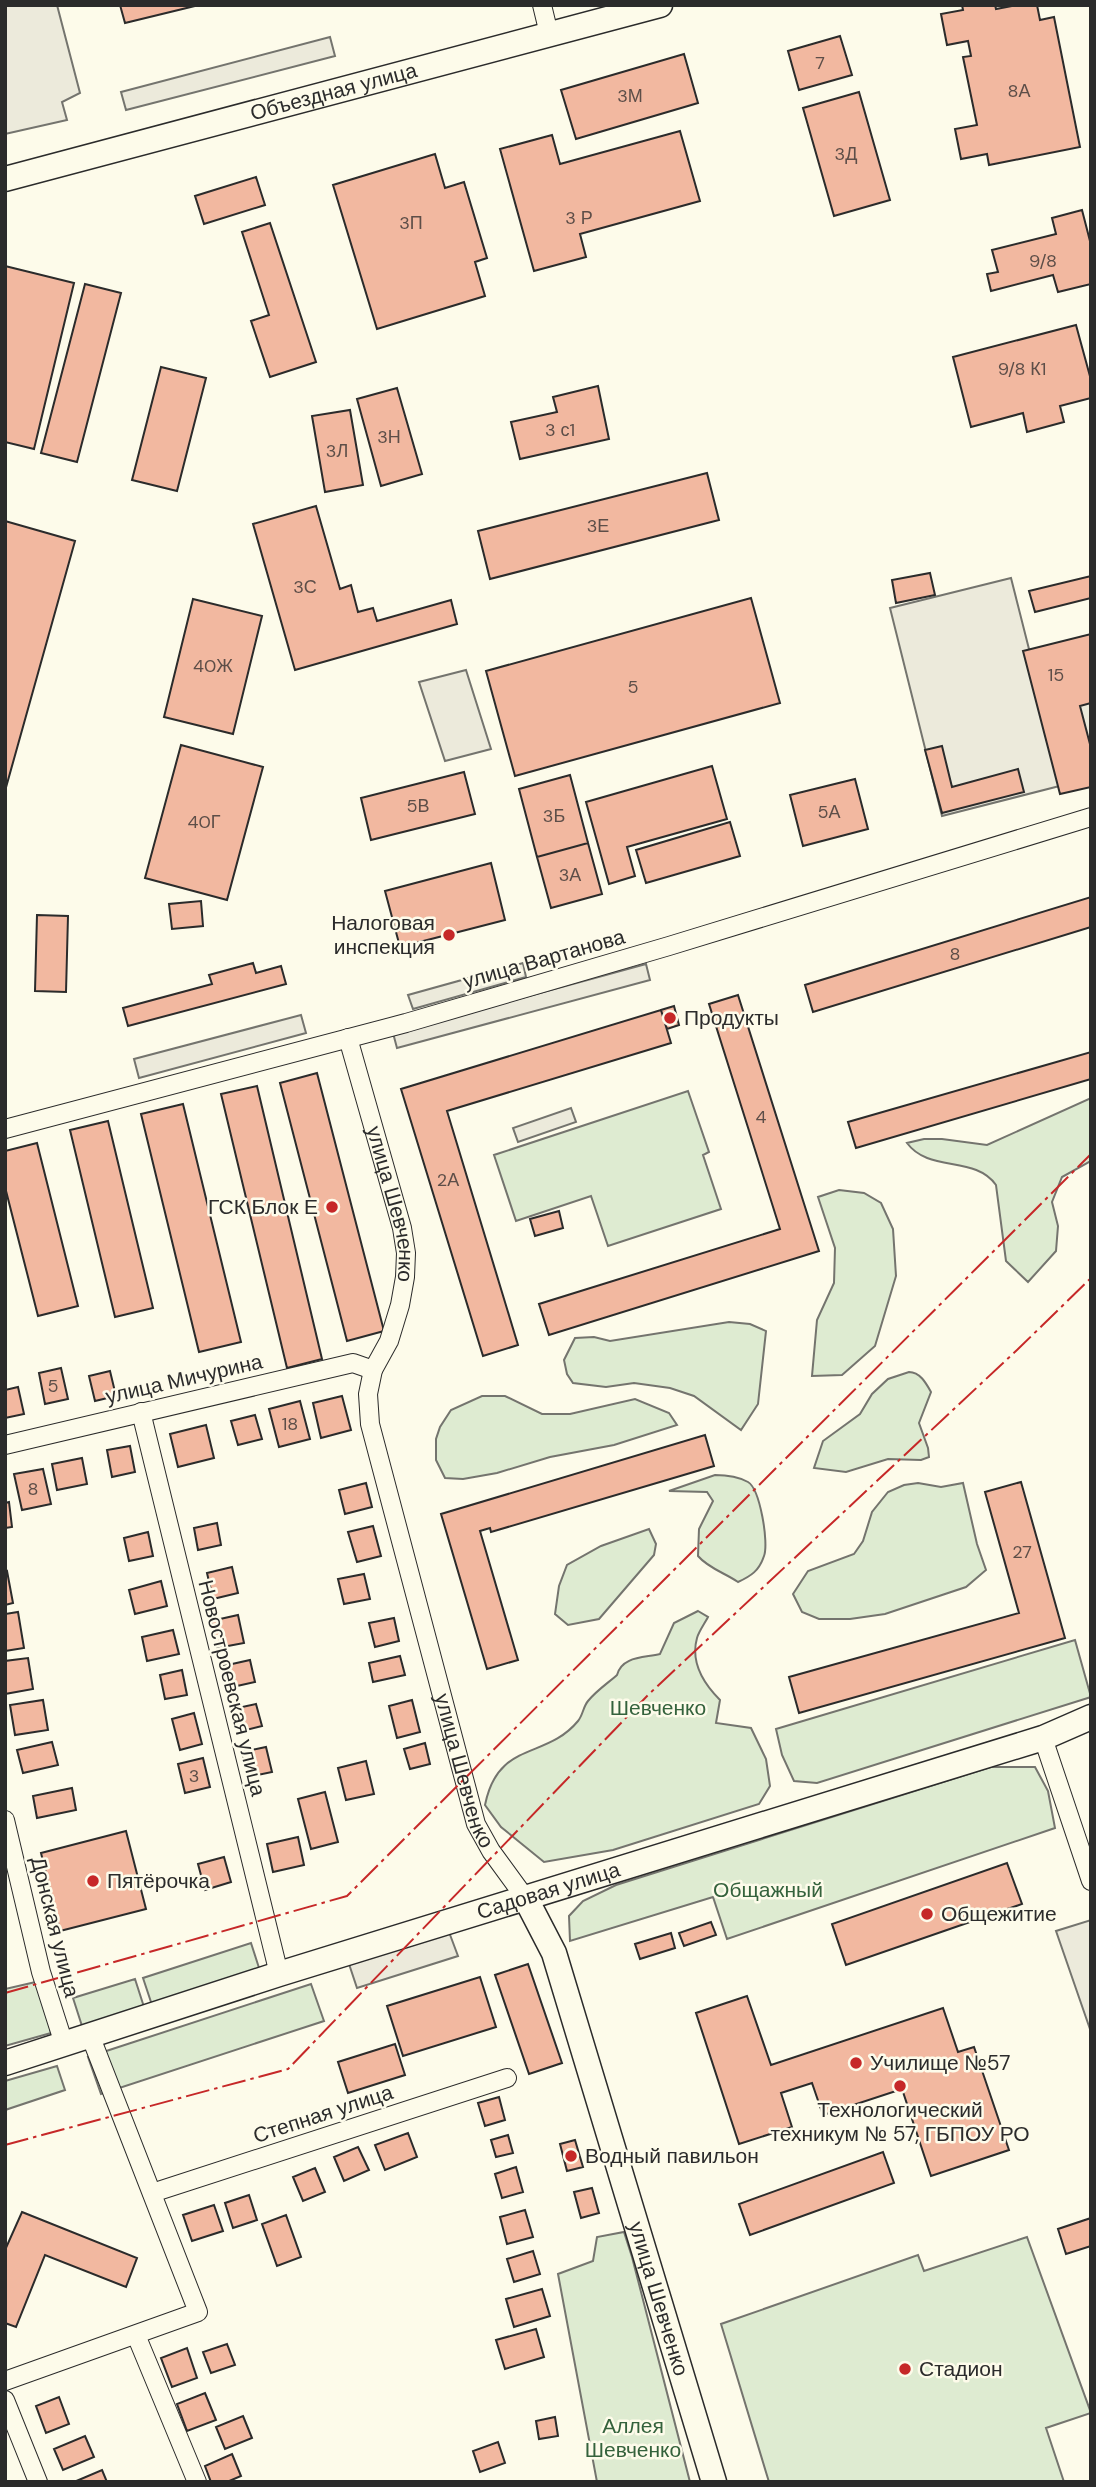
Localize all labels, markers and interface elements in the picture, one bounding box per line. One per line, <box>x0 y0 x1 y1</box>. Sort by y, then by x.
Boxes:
house number: 7 <box>815 51 825 75</box>
street label: Объездная улица <box>247 56 420 127</box>
house number: 8А <box>1008 79 1030 103</box>
house number: 3М <box>617 84 643 108</box>
house number: 3Д <box>835 142 857 166</box>
house number: 3 Р <box>565 206 593 230</box>
house number: 3П <box>399 211 423 235</box>
house number: 9/8 <box>1029 249 1057 273</box>
house number: 9/8 К1 <box>998 357 1046 381</box>
house number: 3 с1 <box>545 418 575 442</box>
house number: 3Н <box>377 425 401 449</box>
house number: 3Л <box>326 439 348 463</box>
house number: 3Е <box>587 514 609 538</box>
house number: 3С <box>293 575 317 599</box>
house number: 40Ж <box>193 654 233 678</box>
house number: 15 <box>1048 663 1064 687</box>
house number: 5 <box>628 675 638 699</box>
house number: 5В <box>407 794 430 818</box>
house number: 5А <box>818 800 841 824</box>
house number: 3Б <box>543 804 565 828</box>
house number: 40Г <box>188 810 221 834</box>
house number: 3А <box>559 863 581 887</box>
place label: Налоговая инспекция <box>331 909 435 961</box>
street label: улица Вартанова <box>460 922 629 995</box>
marker: Налоговая инспекция <box>441 927 457 943</box>
house number: 8 <box>950 942 960 966</box>
place label: Продукты <box>684 1004 779 1032</box>
marker: Продукты <box>662 1010 678 1026</box>
house number: 4 <box>756 1105 767 1129</box>
street label: улица Шевченко <box>360 1123 420 1283</box>
house number: 2А <box>437 1168 459 1192</box>
place label: ГСК Блок Е <box>208 1193 318 1221</box>
marker: ГСК Блок Е <box>324 1199 340 1215</box>
street label: улица Мичурина <box>103 1347 266 1411</box>
house number: 5 <box>48 1374 58 1398</box>
house number: 18 <box>282 1412 298 1436</box>
house number: 8 <box>28 1477 38 1501</box>
house number: 27 <box>1012 1540 1032 1564</box>
street label: Новостроевская улица <box>192 1577 273 1799</box>
street label: улица Шевченко <box>428 1690 501 1853</box>
park label: Шевченко <box>610 1694 706 1722</box>
house number: 3 <box>189 1764 199 1788</box>
street label: Донская улица <box>24 1854 86 2001</box>
street label: Садовая улица <box>473 1855 624 1926</box>
place label: Пятёрочка <box>107 1867 210 1895</box>
marker: Пятёрочка <box>85 1873 101 1889</box>
park label: Общажный <box>713 1876 823 1904</box>
place label: Общежитие <box>941 1900 1057 1928</box>
marker: Общежитие <box>919 1906 935 1922</box>
place label: Училище №57 <box>870 2049 1011 2077</box>
marker: Училище №57 <box>848 2055 864 2071</box>
street label: Степная улица <box>249 2078 397 2150</box>
marker: Технологический техникум № 57, ГБПОУ РО <box>892 2078 908 2094</box>
place label: Технологический техникум № 57, ГБПОУ РО <box>770 2096 1030 2148</box>
place label: Водный павильон <box>585 2142 759 2170</box>
marker: Водный павильон <box>563 2148 579 2164</box>
street label: улица Шевченко <box>622 2218 695 2379</box>
place label: Стадион <box>919 2355 1003 2383</box>
marker: Стадион <box>897 2361 913 2377</box>
park label: Аллея Шевченко <box>585 2412 681 2464</box>

